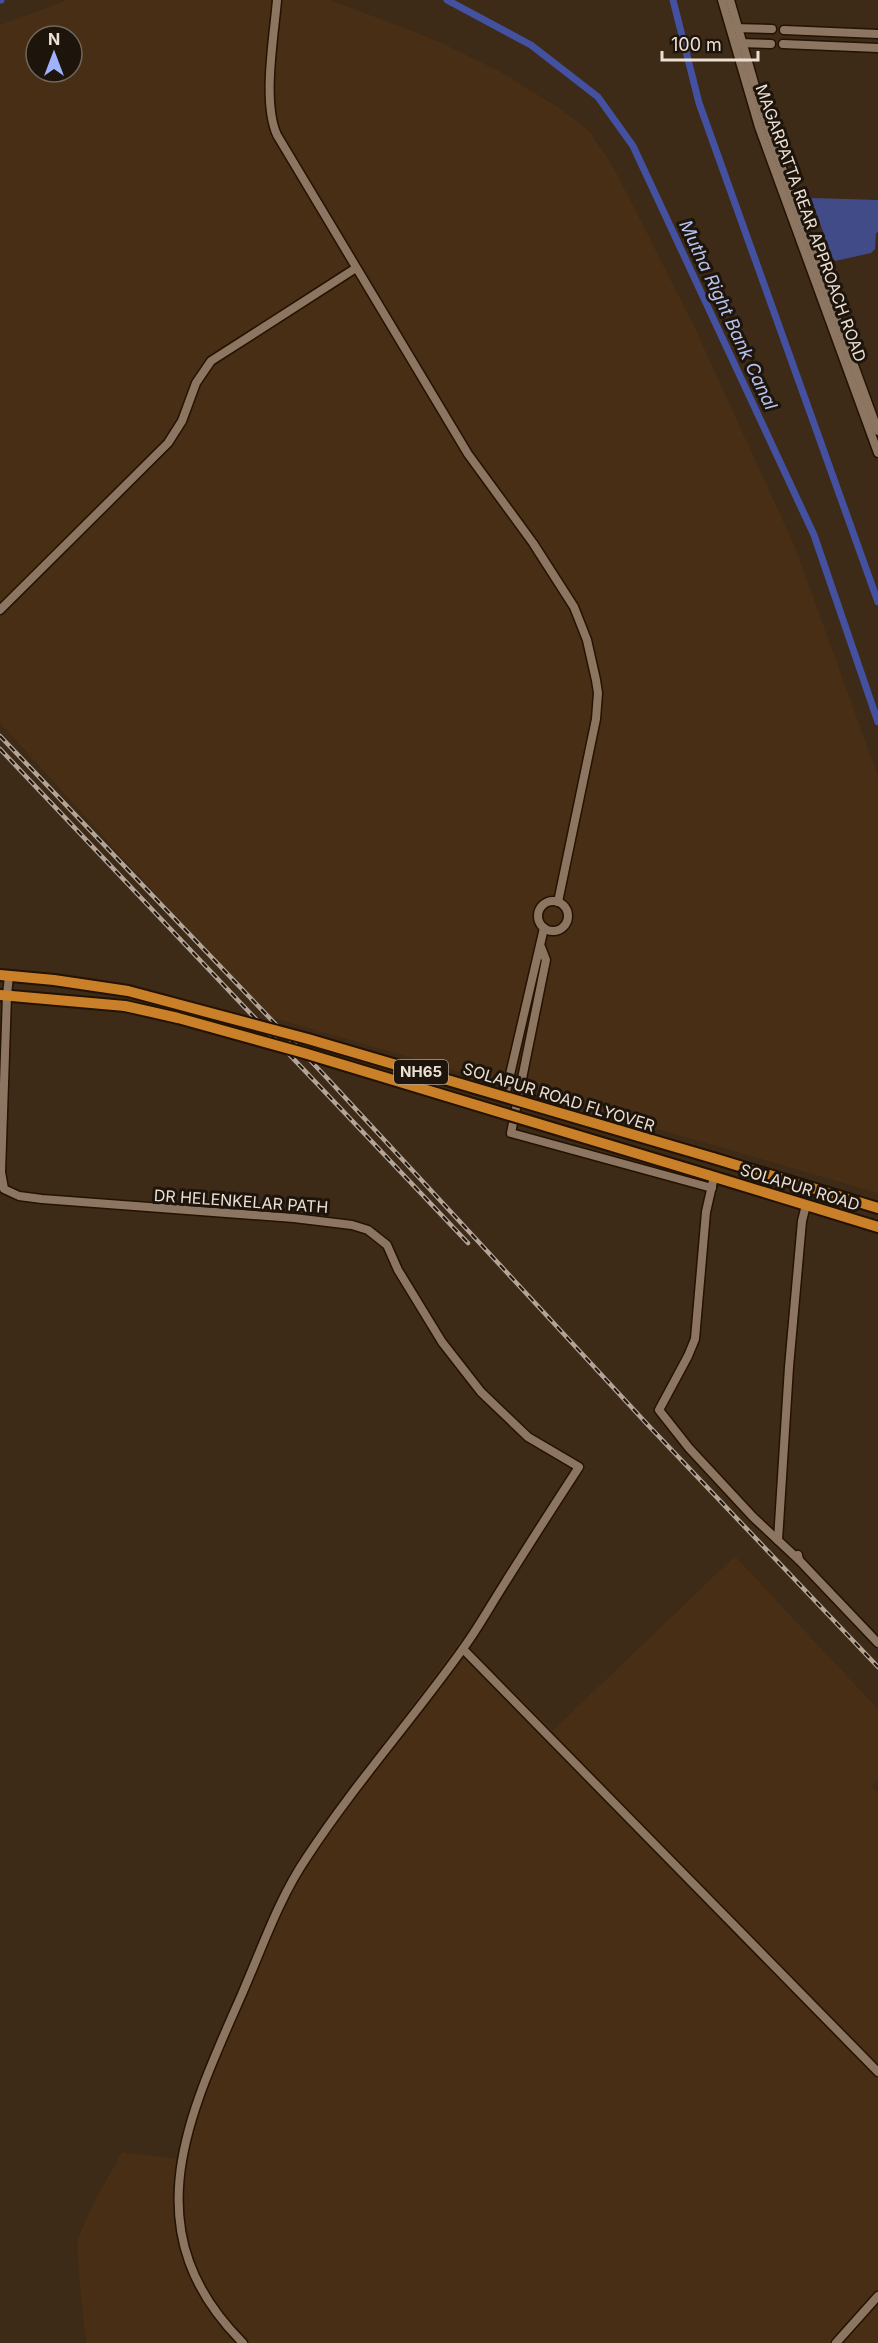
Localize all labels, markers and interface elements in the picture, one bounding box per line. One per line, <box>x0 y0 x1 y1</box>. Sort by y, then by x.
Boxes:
north arrow <box>24 24 84 84</box>
scale bar <box>662 24 758 62</box>
text: N <box>48 29 60 49</box>
text: 100 m <box>671 34 722 55</box>
street label: MAGARPATTA REAR APPROACH ROAD <box>751 82 871 364</box>
water label: Mutha Right Bank Canal <box>675 217 782 414</box>
street label: SOLAPUR ROAD FLYOVER <box>461 1058 657 1136</box>
road number: NH65 <box>394 1060 448 1084</box>
street label: SOLAPUR ROAD <box>738 1159 862 1215</box>
street label: DR HELENKELAR PATH <box>153 1185 329 1217</box>

